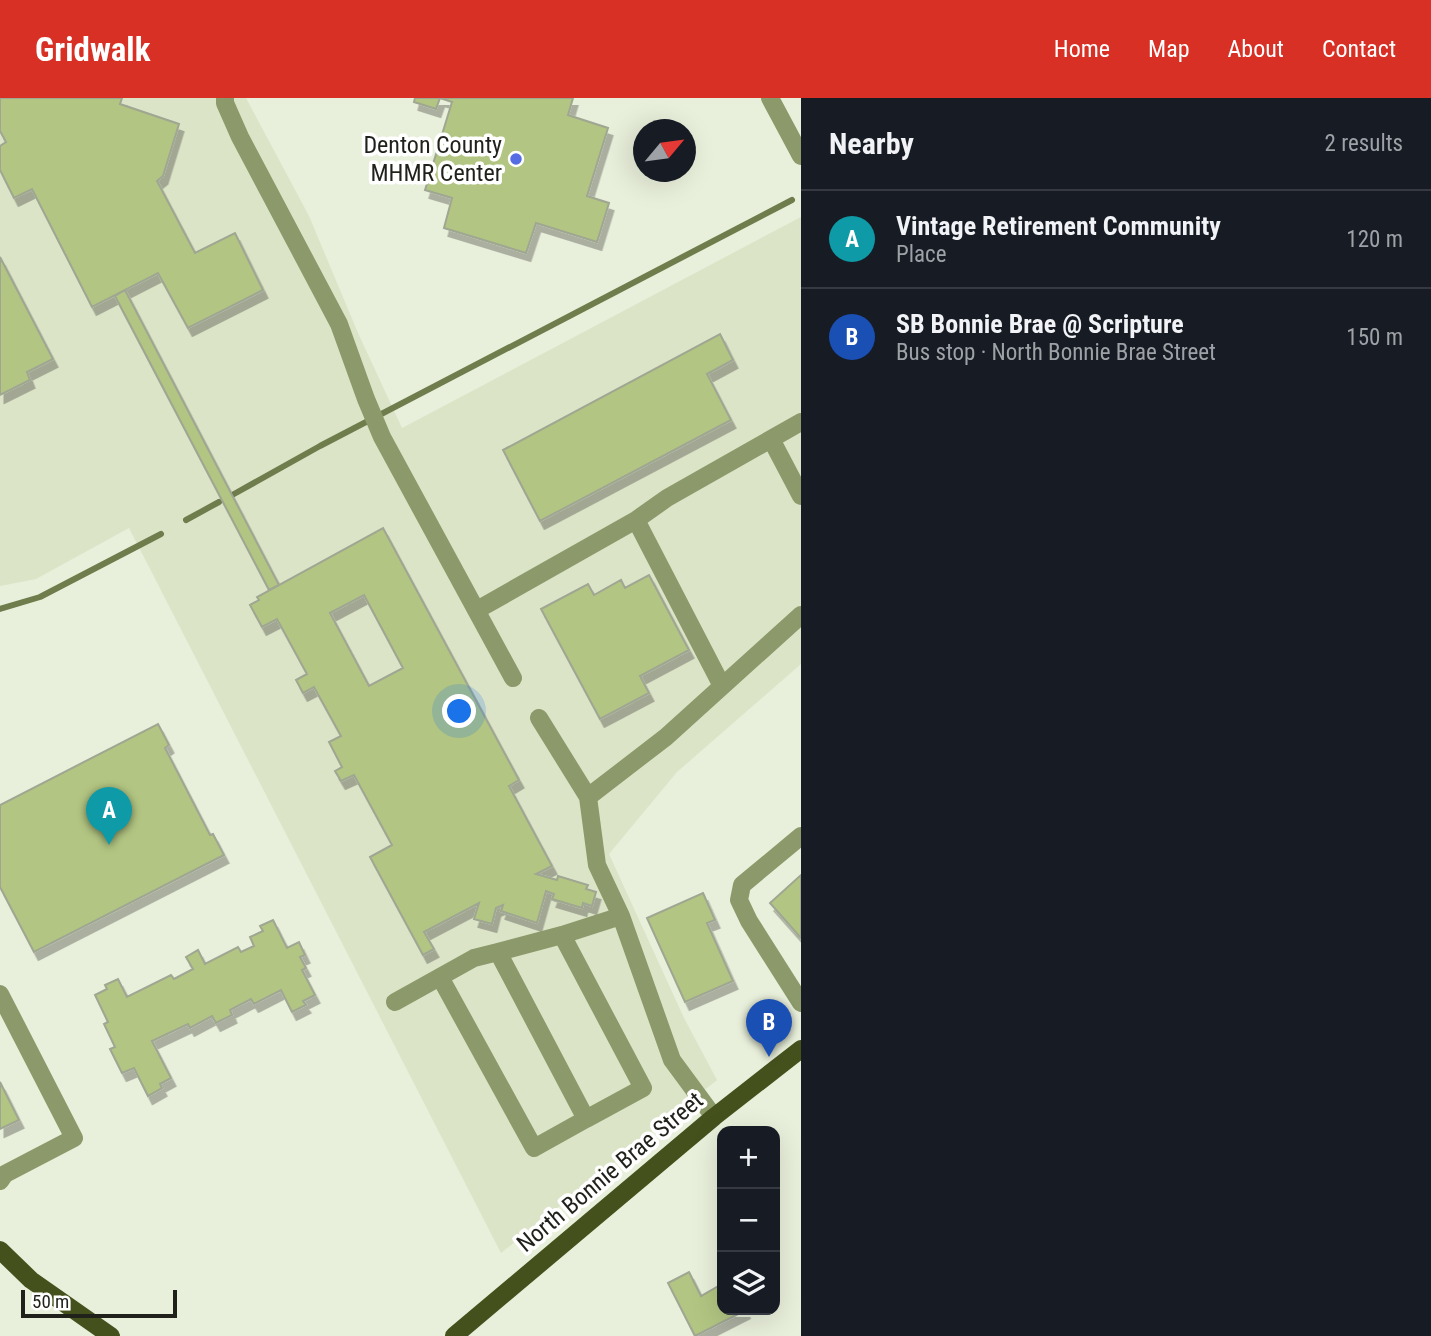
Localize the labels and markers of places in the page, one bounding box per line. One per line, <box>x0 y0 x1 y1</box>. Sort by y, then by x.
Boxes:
place label: Denton County MHMR Center <box>363 131 502 187</box>
marker: Denton County MHMR Center <box>508 151 524 167</box>
pin: A <box>86 787 132 845</box>
pin: B <box>746 999 792 1057</box>

